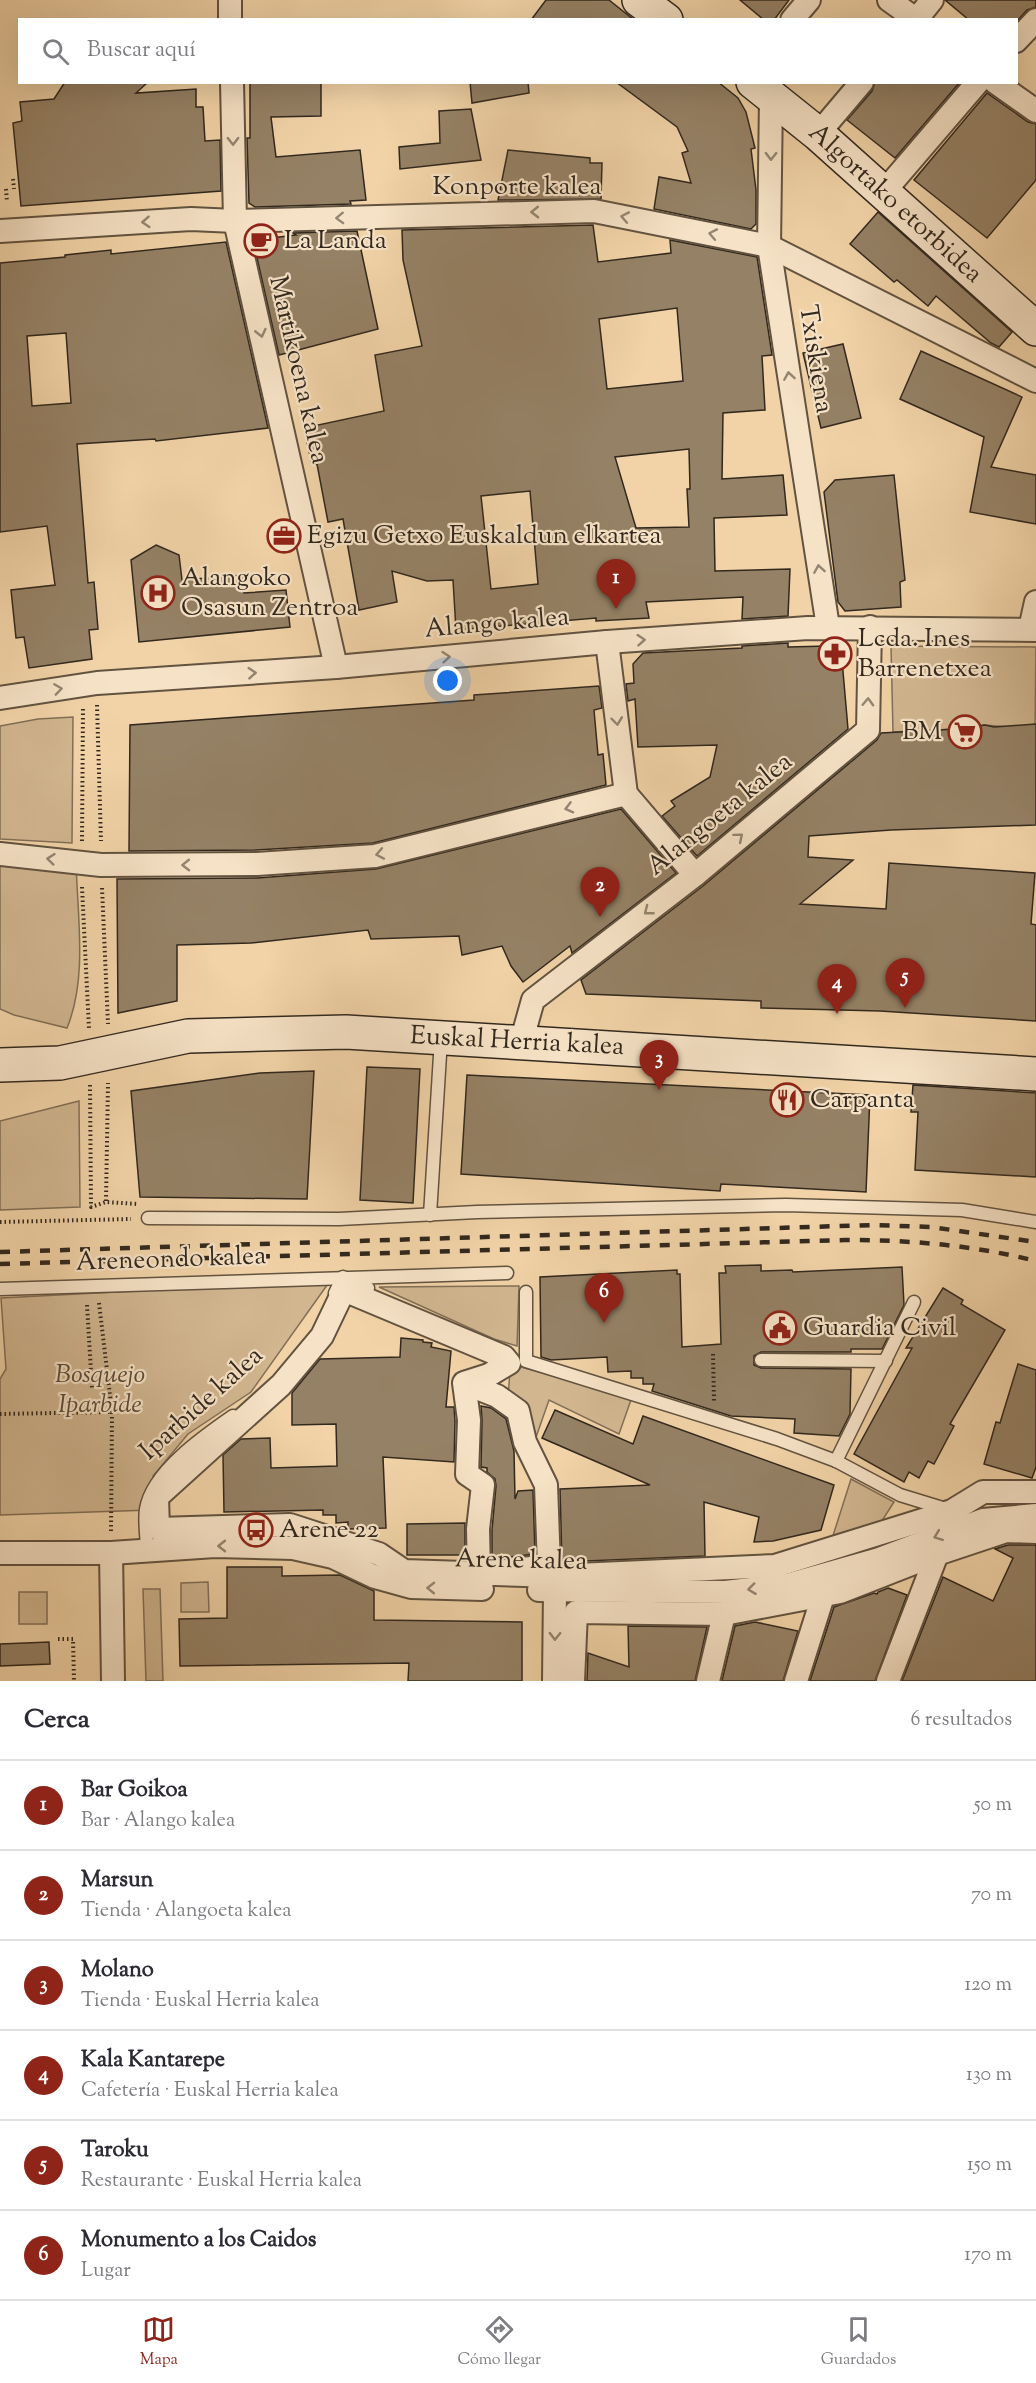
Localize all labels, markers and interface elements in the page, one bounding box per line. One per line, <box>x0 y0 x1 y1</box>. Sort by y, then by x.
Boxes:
search box <box>18 18 1018 84</box>
icon: search <box>39 35 72 68</box>
text: Buscar aquí <box>87 35 196 67</box>
street label: Algortako etorbidea <box>800 115 990 293</box>
one-way arrow <box>227 136 239 145</box>
one-way arrow <box>764 152 777 161</box>
street label: Konporte kalea <box>432 169 602 206</box>
one-way arrow <box>531 206 540 219</box>
one-way arrow <box>620 211 630 224</box>
one-way arrow <box>336 212 345 224</box>
one-way arrow <box>141 215 150 228</box>
cafe icon: La Landa <box>243 223 279 259</box>
place label: La Landa <box>284 223 387 260</box>
one-way arrow <box>708 228 718 241</box>
street label: Martikoena kalea <box>258 272 338 468</box>
street label: Txiskiena <box>788 302 842 416</box>
one-way arrow <box>253 328 266 338</box>
one-way arrow <box>784 372 796 381</box>
office icon: Egizu Getxo Euskaldun elkartea <box>266 518 302 554</box>
place label: Egizu Getxo Euskaldun elkartea <box>307 518 661 555</box>
place label: Alangoko Osasun Zentroa <box>181 560 358 627</box>
pin: 1 <box>596 560 636 609</box>
one-way arrow <box>814 565 826 574</box>
hospital icon: Alangoko Osasun Zentroa <box>140 575 176 611</box>
street label: Alango kalea <box>423 599 571 649</box>
place label: Lcda. Ines Barrenetxea <box>858 621 992 688</box>
one-way arrow <box>636 633 645 646</box>
pharmacy icon: Lcda. Ines Barrenetxea <box>817 636 853 672</box>
one-way arrow <box>442 651 451 664</box>
your location <box>433 666 462 695</box>
one-way arrow <box>248 667 257 680</box>
one-way arrow <box>53 684 62 696</box>
one-way arrow <box>862 698 875 707</box>
place label: BM <box>902 714 942 751</box>
supermarket icon: BM <box>947 714 983 750</box>
one-way arrow <box>610 716 623 725</box>
street label: Alangoeta kalea <box>639 745 801 885</box>
one-way arrow <box>565 800 575 813</box>
one-way arrow <box>732 834 743 845</box>
one-way arrow <box>375 847 385 860</box>
one-way arrow <box>46 853 55 866</box>
one-way arrow <box>181 858 190 871</box>
pin: 2 <box>580 868 620 917</box>
one-way arrow <box>644 903 655 914</box>
pin: 5 <box>886 958 924 1008</box>
pin: 4 <box>818 964 856 1014</box>
street label: Euskal Herria kalea <box>409 1018 625 1066</box>
pin: 3 <box>640 1040 678 1090</box>
restaurant icon: Carpanta <box>769 1082 805 1118</box>
place label: Carpanta <box>810 1082 914 1119</box>
street label: Areneondo kalea <box>75 1238 267 1282</box>
pin: 6 <box>584 1274 624 1323</box>
public building icon: Guardia Civil <box>762 1310 798 1346</box>
place label: Guardia Civil <box>803 1310 956 1347</box>
street label: Iparbide kalea <box>132 1338 272 1470</box>
park label: Bosquejo Iparbide <box>55 1357 145 1424</box>
bus stop icon: Arene 22 <box>238 1512 274 1548</box>
place label: Arene 22 <box>279 1512 379 1549</box>
one-way arrow <box>934 1528 944 1541</box>
one-way arrow <box>218 1540 227 1552</box>
street label: Arene kalea <box>454 1541 588 1581</box>
one-way arrow <box>426 1582 435 1594</box>
one-way arrow <box>747 1582 756 1595</box>
one-way arrow <box>549 1631 561 1640</box>
text: Cerca <box>24 1702 90 1739</box>
text: 6 resultados <box>911 1706 1012 1735</box>
text: Bar Goikoa <box>81 1775 188 1807</box>
text: 1 <box>40 1791 47 1820</box>
text: 50 m <box>974 1791 1012 1820</box>
text: Bar · Alango kalea <box>81 1807 235 1836</box>
text: Marsun <box>81 1865 154 1897</box>
text: 2 <box>39 1881 48 1910</box>
text: 70 m <box>971 1881 1012 1910</box>
text: Tienda · Alangoeta kalea <box>81 1897 292 1926</box>
text: Molano <box>81 1955 154 1987</box>
text: 3 <box>39 1971 48 2000</box>
text: 120 m <box>964 1971 1012 2000</box>
text: Tienda · Euskal Herria kalea <box>81 1987 319 2016</box>
text: Kala Kantarepe <box>81 2045 225 2077</box>
text: 4 <box>38 2061 49 2090</box>
text: 130 m <box>966 2061 1012 2090</box>
text: Cafetería · Euskal Herria kalea <box>81 2077 339 2106</box>
text: Taroku <box>81 2135 149 2167</box>
text: 5 <box>40 2151 47 2180</box>
text: 150 m <box>967 2151 1012 2180</box>
text: Restaurante · Euskal Herria kalea <box>81 2167 362 2196</box>
text: Monumento a los Caidos <box>81 2225 316 2257</box>
text: 6 <box>39 2241 48 2270</box>
text: 170 m <box>964 2241 1012 2270</box>
text: Lugar <box>81 2257 131 2286</box>
tab: Mapa <box>140 2313 178 2372</box>
tab: Cómo llegar <box>457 2313 541 2372</box>
tab: Guardados <box>821 2313 896 2372</box>

